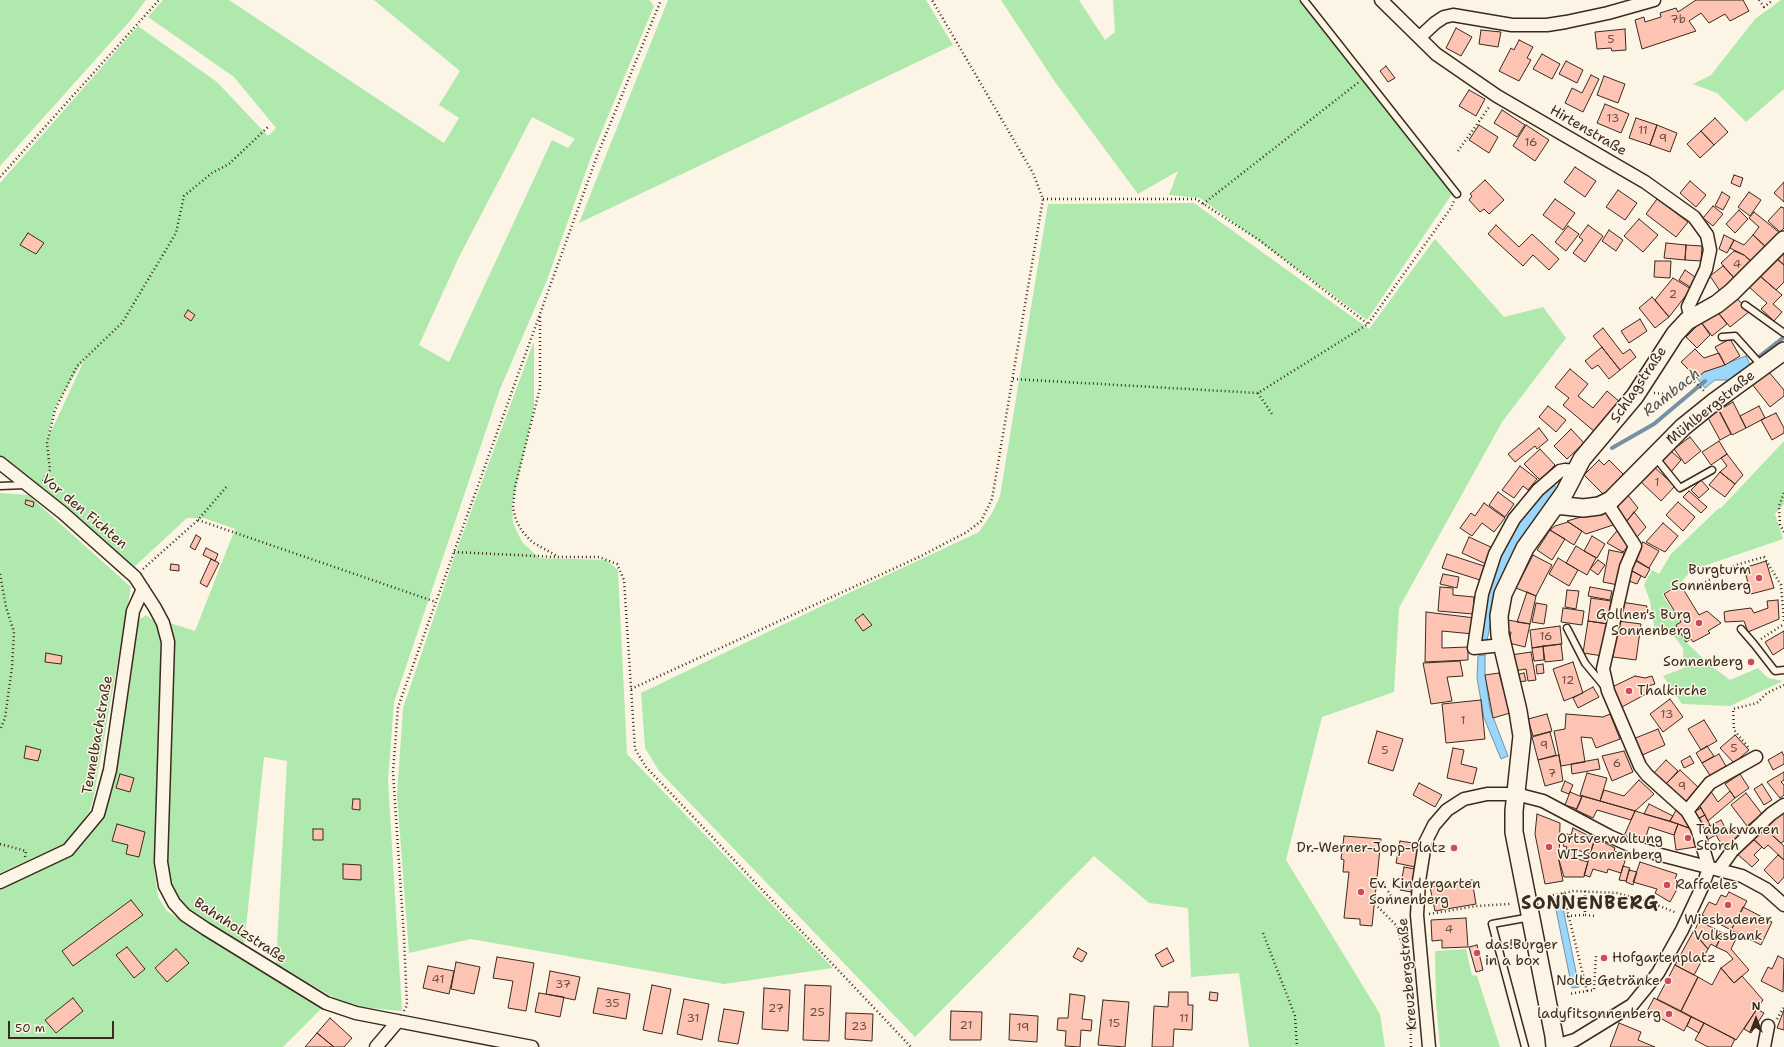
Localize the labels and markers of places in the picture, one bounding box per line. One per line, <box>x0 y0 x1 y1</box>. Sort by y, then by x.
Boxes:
place label: Burgturm Sonnenberg <box>1671 562 1751 594</box>
marker: Burgturm Sonnenberg <box>1754 573 1764 583</box>
place label: Gollner's Burg Sonnenberg <box>1596 607 1691 640</box>
marker: Gollner's Burg Sonnenberg <box>1694 618 1704 628</box>
place label: Sonnenberg <box>1663 654 1743 670</box>
marker: Sonnenberg <box>1746 657 1756 667</box>
place label: Thalkirche <box>1637 683 1707 699</box>
marker: Thalkirche <box>1624 686 1634 696</box>
place label: Tabakwaren Storch <box>1696 822 1779 854</box>
place label: Ortsverwaltung WI-Sonnenberg <box>1557 831 1663 864</box>
marker: Tabakwaren Storch <box>1683 833 1693 843</box>
place label: Dr.-Werner-Jopp-Platz <box>1297 840 1446 856</box>
marker: Ortsverwaltung WI-Sonnenberg <box>1544 842 1554 852</box>
marker: Dr.-Werner-Jopp-Platz <box>1449 843 1459 853</box>
place label: Ev. Kindergarten Sonnenberg <box>1369 876 1481 908</box>
place label: Raffaeles <box>1675 877 1738 893</box>
marker: Raffaeles <box>1662 880 1672 890</box>
marker: Ev. Kindergarten Sonnenberg <box>1356 887 1366 897</box>
marker: Wiesbadener Volksbank <box>1723 900 1733 910</box>
place label: Wiesbadener Volksbank <box>1684 912 1772 944</box>
place label: das!Burger in a box <box>1485 937 1558 970</box>
marker: das!Burger in a box <box>1472 948 1482 958</box>
place label: Hofgartenplatz <box>1612 950 1715 966</box>
marker: Hofgartenplatz <box>1599 953 1609 963</box>
place label: Nolte Getränke <box>1556 973 1660 989</box>
marker: Nolte Getränke <box>1663 976 1673 986</box>
place label: ladyfitsonnenberg <box>1537 1006 1661 1022</box>
marker: ladyfitsonnenberg <box>1664 1009 1674 1019</box>

